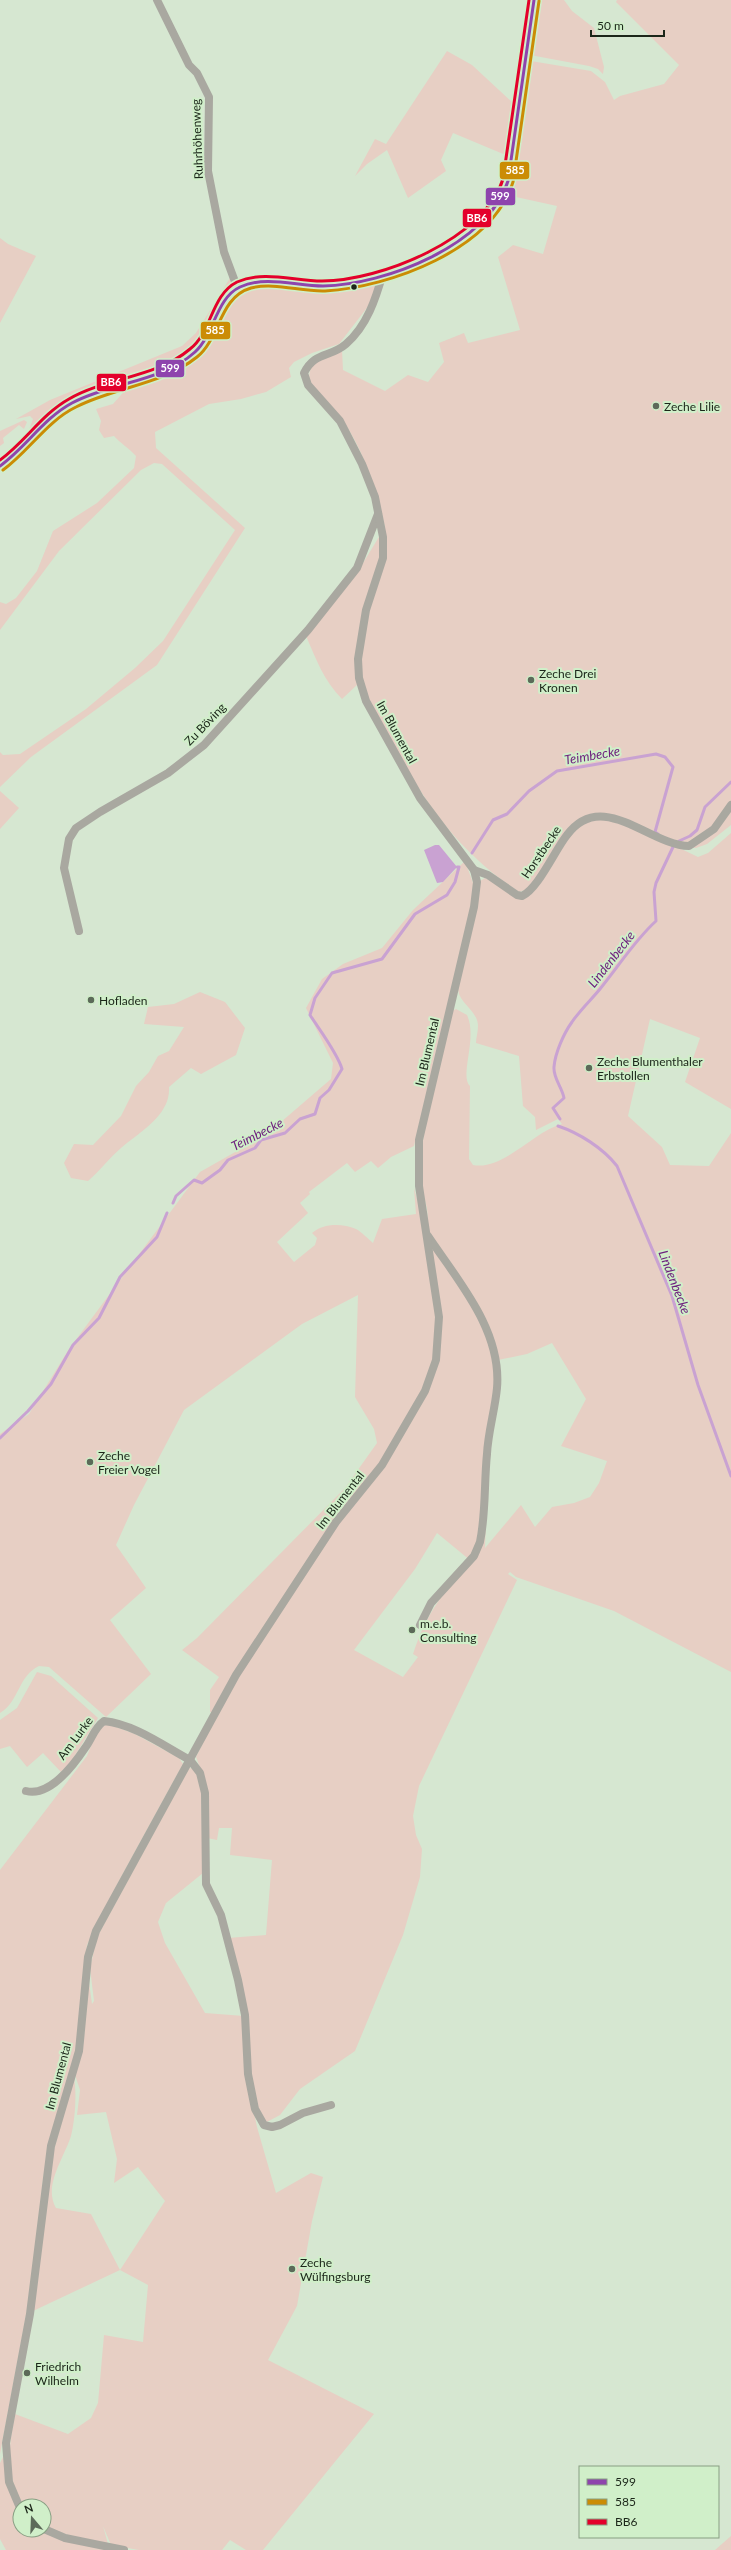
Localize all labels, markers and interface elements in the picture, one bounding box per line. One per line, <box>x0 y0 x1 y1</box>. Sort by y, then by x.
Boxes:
scale bar <box>591 12 664 38</box>
text: 50 m <box>597 18 624 33</box>
street label: Ruhrhöhenweg <box>188 99 206 179</box>
line badge: 585 <box>499 161 530 180</box>
text: 585 <box>505 163 525 176</box>
line badge: 599 <box>485 187 516 206</box>
text: 599 <box>490 189 510 202</box>
line badge: BB6 <box>462 208 492 228</box>
text: BB6 <box>467 211 488 224</box>
unlabelled marker <box>349 282 359 292</box>
line badge: 585 <box>200 321 231 340</box>
text: 585 <box>205 323 225 336</box>
line badge: 599 <box>155 359 185 378</box>
text: 599 <box>160 361 180 374</box>
line badge: BB6 <box>96 373 127 392</box>
text: BB6 <box>101 375 122 388</box>
place label: Zeche Lilie <box>664 399 720 414</box>
marker: Zeche Lilie <box>651 401 661 411</box>
place label: Zeche Drei Kronen <box>539 666 597 695</box>
marker: Zeche Drei Kronen <box>526 675 536 685</box>
street label: Im Blumental <box>374 698 420 766</box>
street label: Zu Böving <box>181 700 229 748</box>
water label: Teimbecke <box>563 742 621 768</box>
street label: Horstbecke <box>518 823 564 881</box>
water label: Lindenbecke <box>584 928 638 990</box>
place label: Hofladen <box>99 993 147 1008</box>
marker: Hofladen <box>86 995 96 1005</box>
street label: Im Blumental <box>412 1017 442 1087</box>
place label: Zeche Blumenthaler Erbstollen <box>597 1054 703 1083</box>
marker: Zeche Blumenthaler Erbstollen <box>584 1063 594 1073</box>
water label: Teimbecke <box>228 1114 286 1154</box>
water label: Lindenbecke <box>656 1248 694 1316</box>
place label: Zeche Freier Vogel <box>98 1448 160 1477</box>
marker: Zeche Freier Vogel <box>85 1457 95 1467</box>
street label: Im Blumental <box>313 1468 367 1532</box>
place label: m.e.b. Consulting <box>420 1616 476 1645</box>
marker: m.e.b. Consulting <box>407 1625 417 1635</box>
street label: Am Lurke <box>54 1714 96 1762</box>
street label: Im Blumental <box>42 2041 74 2111</box>
place label: Zeche Wülfingsburg <box>300 2255 370 2284</box>
marker: Zeche Wülfingsburg <box>287 2264 297 2274</box>
place label: Friedrich Wilhelm <box>35 2359 81 2388</box>
marker: Friedrich Wilhelm <box>22 2368 32 2378</box>
legend <box>579 2466 719 2538</box>
text: 599 <box>615 2474 636 2489</box>
text: 585 <box>615 2494 636 2509</box>
north arrow <box>12 2498 52 2538</box>
text: N <box>22 2501 35 2516</box>
text: BB6 <box>615 2514 638 2529</box>

